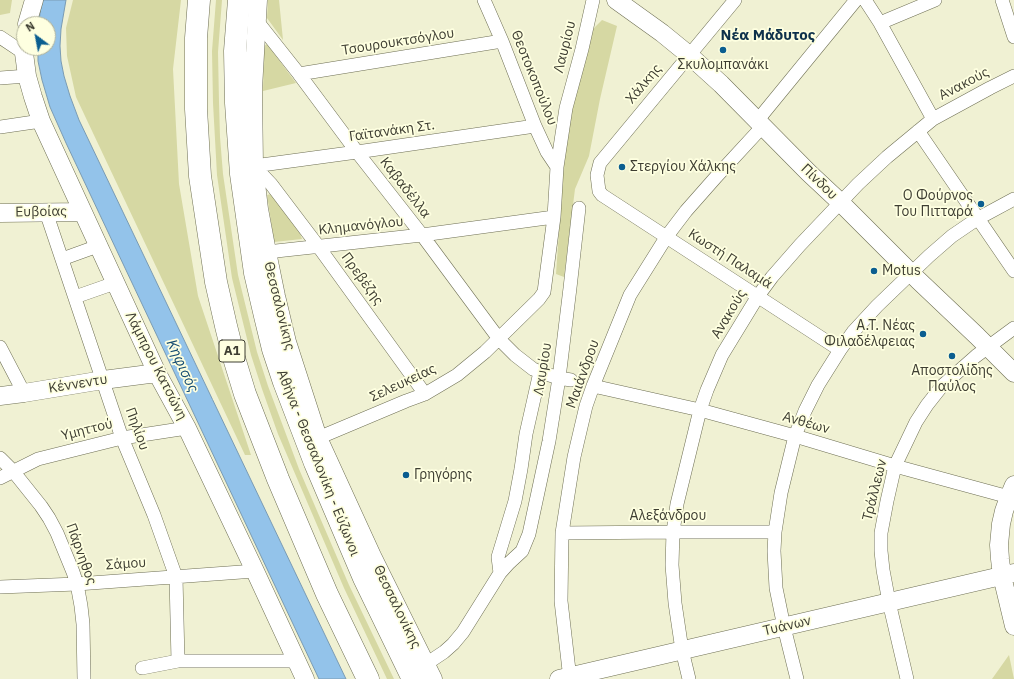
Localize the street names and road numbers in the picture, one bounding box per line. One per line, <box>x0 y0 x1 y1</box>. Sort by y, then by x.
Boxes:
street label: Λαυρίου <box>550 19 580 75</box>
street label: Τσουρουκτσόγλου <box>340 25 456 59</box>
street label: Θεοτοκοπούλου <box>507 28 561 128</box>
street label: Χάλκης <box>623 61 665 107</box>
street label: Ανακούς <box>936 64 992 104</box>
street label: Γαϊτανάκη Στ. <box>348 117 436 145</box>
street label: Καβαδέλλα <box>376 154 434 222</box>
street label: Πίνδου <box>797 161 841 203</box>
street label: Ευβοίας <box>15 203 67 221</box>
street label: Κλημανόγλου <box>318 213 404 239</box>
street label: Κωστή Παλαμά <box>685 226 775 292</box>
street label: Πρεβέζης <box>337 249 387 309</box>
street label: Θεσσαλονίκης <box>260 260 298 352</box>
street label: Ανακούς <box>708 286 750 342</box>
street label: Λάμπρου Κατσώνη <box>121 309 191 423</box>
street label: Μαιάνδρου <box>563 337 603 411</box>
road number: Α1 <box>219 340 245 362</box>
street label: Λαυρίου <box>531 341 555 397</box>
street label: Σελευκείας <box>367 360 439 406</box>
street label: Αθήνα - Θεσσαλονίκη - Εύζωνοι <box>273 367 363 559</box>
street label: Κέννεντυ <box>47 371 109 397</box>
street label: Πηλίου <box>121 405 153 453</box>
street label: Ανθέων <box>780 408 832 438</box>
street label: Υμηττού <box>59 415 115 445</box>
street label: Τράλλεων <box>859 457 891 523</box>
street label: Αλεξάνδρου <box>630 508 706 524</box>
street label: Πάρνηθος <box>62 521 100 587</box>
street label: Σάμου <box>105 554 147 574</box>
street label: Θεσσαλονίκης <box>370 563 424 651</box>
street label: Τυάνων <box>761 612 813 640</box>

